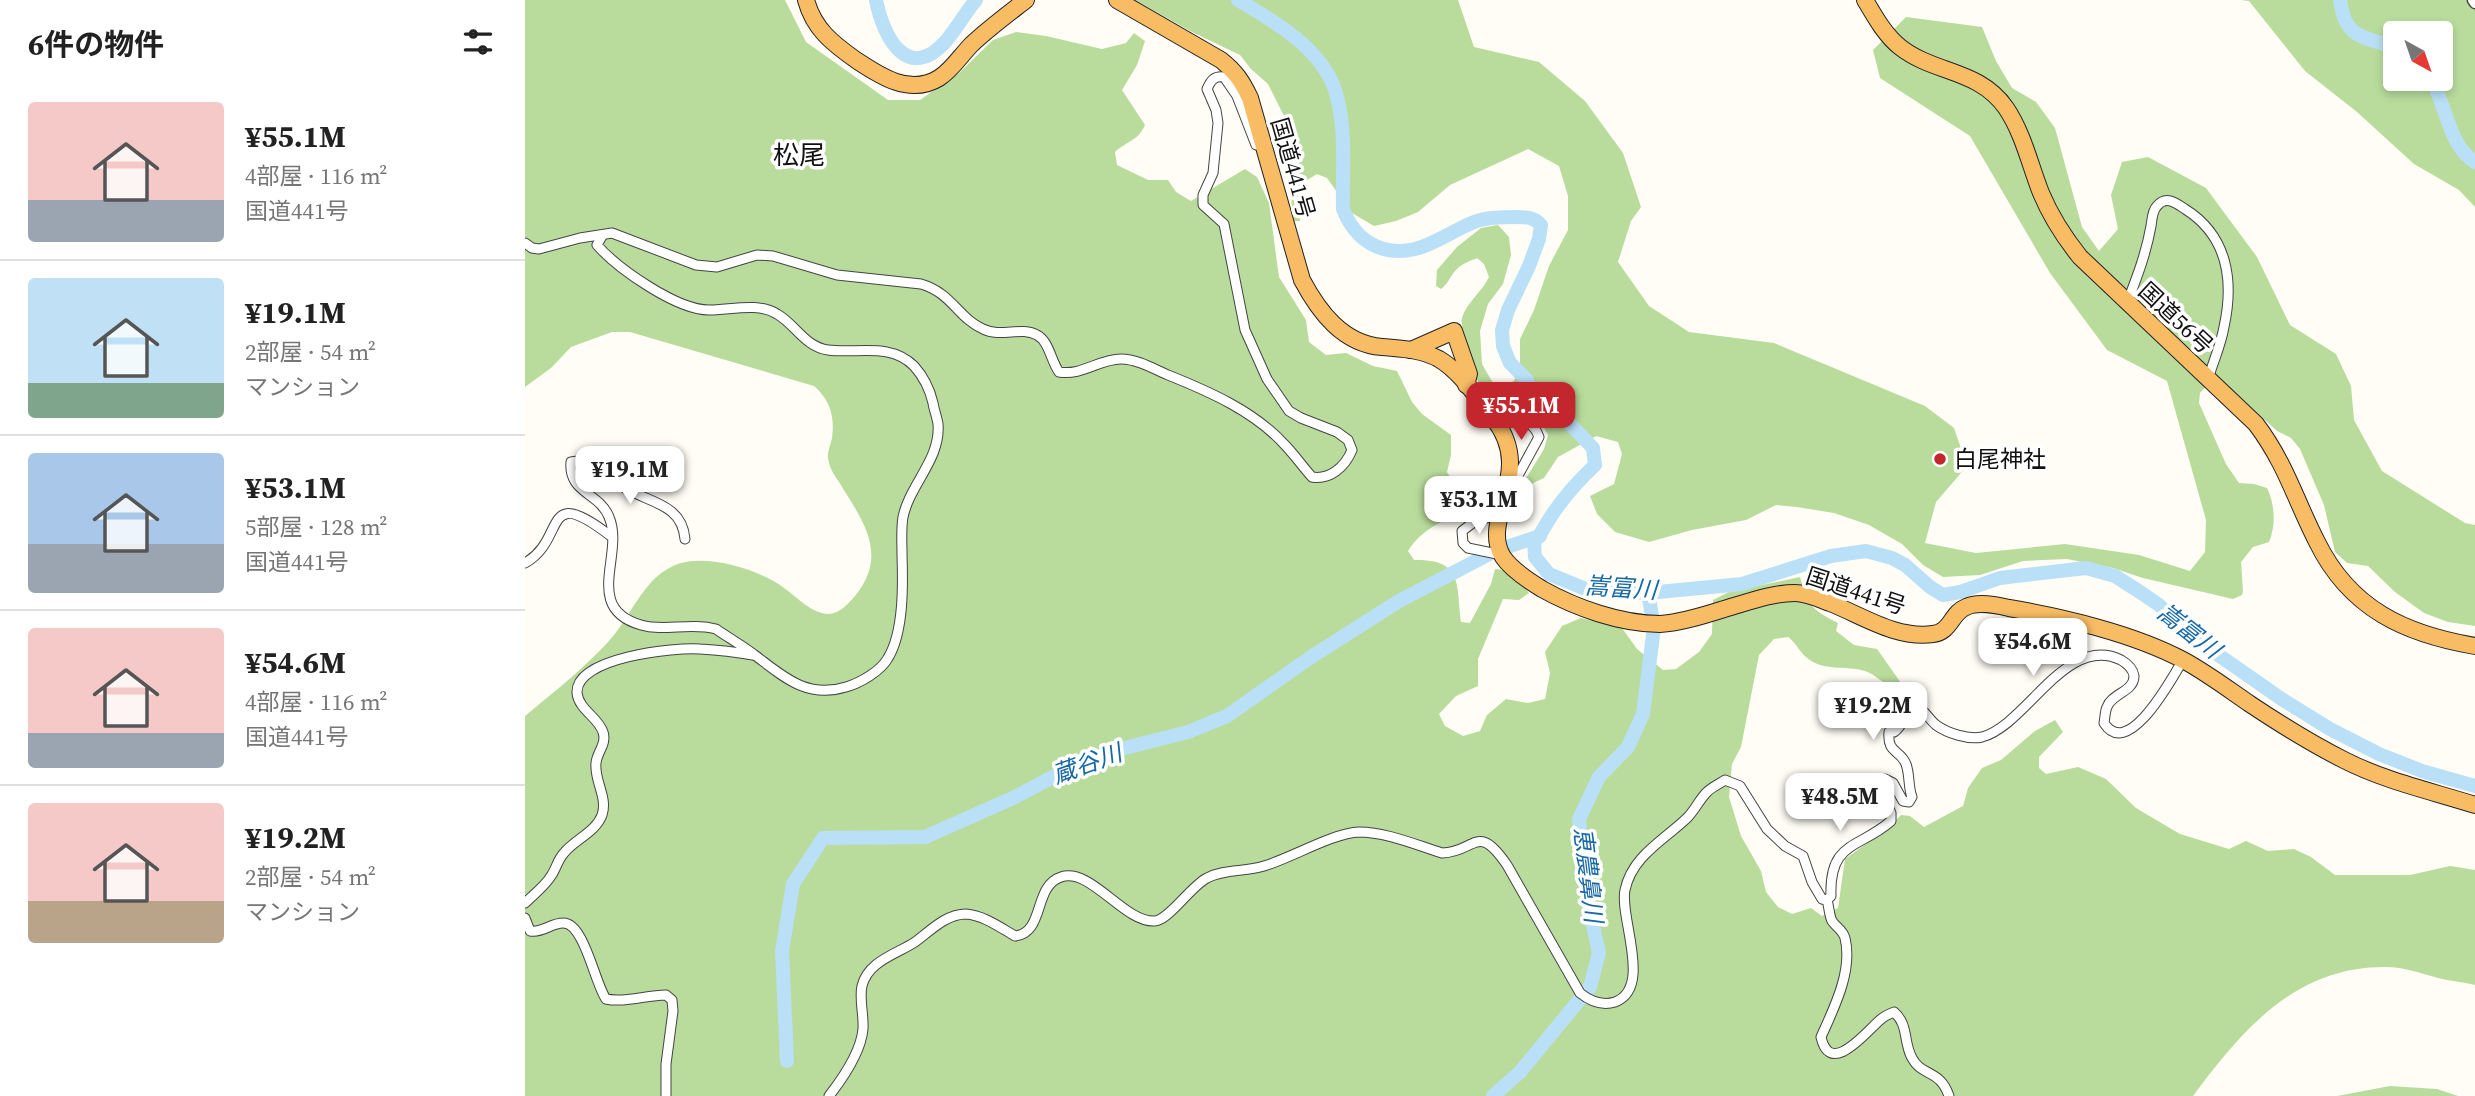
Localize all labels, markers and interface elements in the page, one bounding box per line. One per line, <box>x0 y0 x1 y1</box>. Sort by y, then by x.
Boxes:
north arrow <box>2383 21 2453 91</box>
map controls <box>2383 21 2453 91</box>
icon: filters <box>459 23 497 61</box>
text: 6件の物件 <box>28 24 164 65</box>
street label: 国道441号 <box>1263 114 1323 222</box>
text: ¥55.1M <box>245 116 346 157</box>
icon: home <box>84 130 168 214</box>
district label: 松尾 <box>773 137 825 173</box>
text: 4部屋 · 116 m² <box>245 160 388 192</box>
text: 国道441号 <box>245 195 349 227</box>
street label: 国道56号 <box>2131 275 2221 361</box>
text: ¥19.1M <box>245 292 346 333</box>
icon: home <box>84 306 168 390</box>
text: 2部屋 · 54 m² <box>245 336 376 368</box>
text: マンション <box>245 371 360 403</box>
pin: ¥55.1M <box>1464 382 1578 442</box>
text: ¥55.1M <box>1482 389 1560 421</box>
place label: 白尾神社 <box>1954 443 2046 475</box>
pin: ¥19.1M <box>573 447 687 506</box>
marker: 白尾神社 <box>1932 451 1948 467</box>
text: ¥19.1M <box>591 453 669 485</box>
text: ¥53.1M <box>245 467 346 508</box>
pin: ¥53.1M <box>1422 476 1536 536</box>
icon: home <box>84 481 168 565</box>
text: ¥53.1M <box>1440 483 1518 515</box>
text: 5部屋 · 128 m² <box>245 511 388 543</box>
text: 国道441号 <box>245 546 349 578</box>
street label: 国道441号 <box>1802 560 1910 622</box>
water label: 嵩富川 <box>1584 569 1661 607</box>
water label: 嵩富川 <box>2151 595 2230 668</box>
pin: ¥54.6M <box>1976 618 2090 678</box>
text: ¥54.6M <box>1994 625 2072 657</box>
text: ¥54.6M <box>245 642 346 683</box>
icon: home <box>84 656 168 740</box>
pin: ¥19.2M <box>1816 682 1930 742</box>
text: 4部屋 · 116 m² <box>245 686 388 718</box>
text: ¥19.2M <box>1834 689 1912 721</box>
text: 国道441号 <box>245 721 349 753</box>
water label: 蔵谷川 <box>1047 735 1129 791</box>
pin: ¥48.5M <box>1783 774 1897 833</box>
text: ¥48.5M <box>1801 780 1879 812</box>
text: ¥19.2M <box>245 817 346 858</box>
water label: 恵農鼻川 <box>1566 825 1611 928</box>
icon: home <box>84 831 168 915</box>
text: 2部屋 · 54 m² <box>245 861 376 893</box>
text: マンション <box>245 896 360 928</box>

